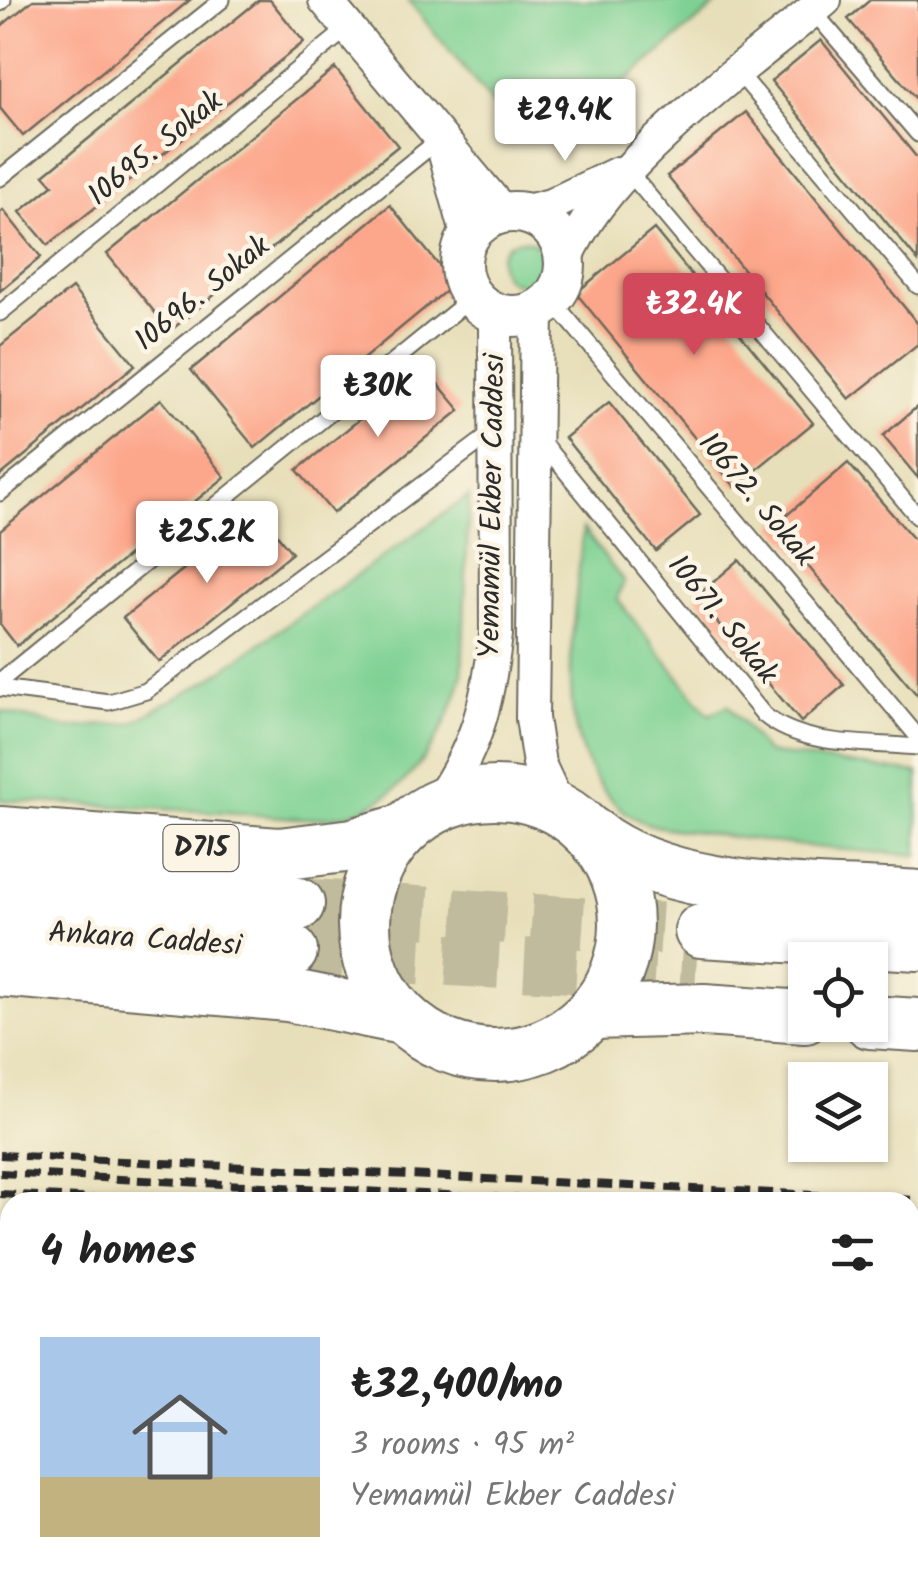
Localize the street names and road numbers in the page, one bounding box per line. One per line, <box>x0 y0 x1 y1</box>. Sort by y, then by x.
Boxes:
street label: 10695. Sokak <box>78 79 235 219</box>
street label: 10696. Sokak <box>124 223 282 364</box>
street label: Yemamül Ekber Caddesi <box>466 351 520 659</box>
street label: 10672. Sokak <box>685 422 827 579</box>
street label: 10671. Sokak <box>655 545 790 696</box>
road number: D715 <box>164 825 238 871</box>
street label: Ankara Caddesi <box>47 909 245 971</box>

